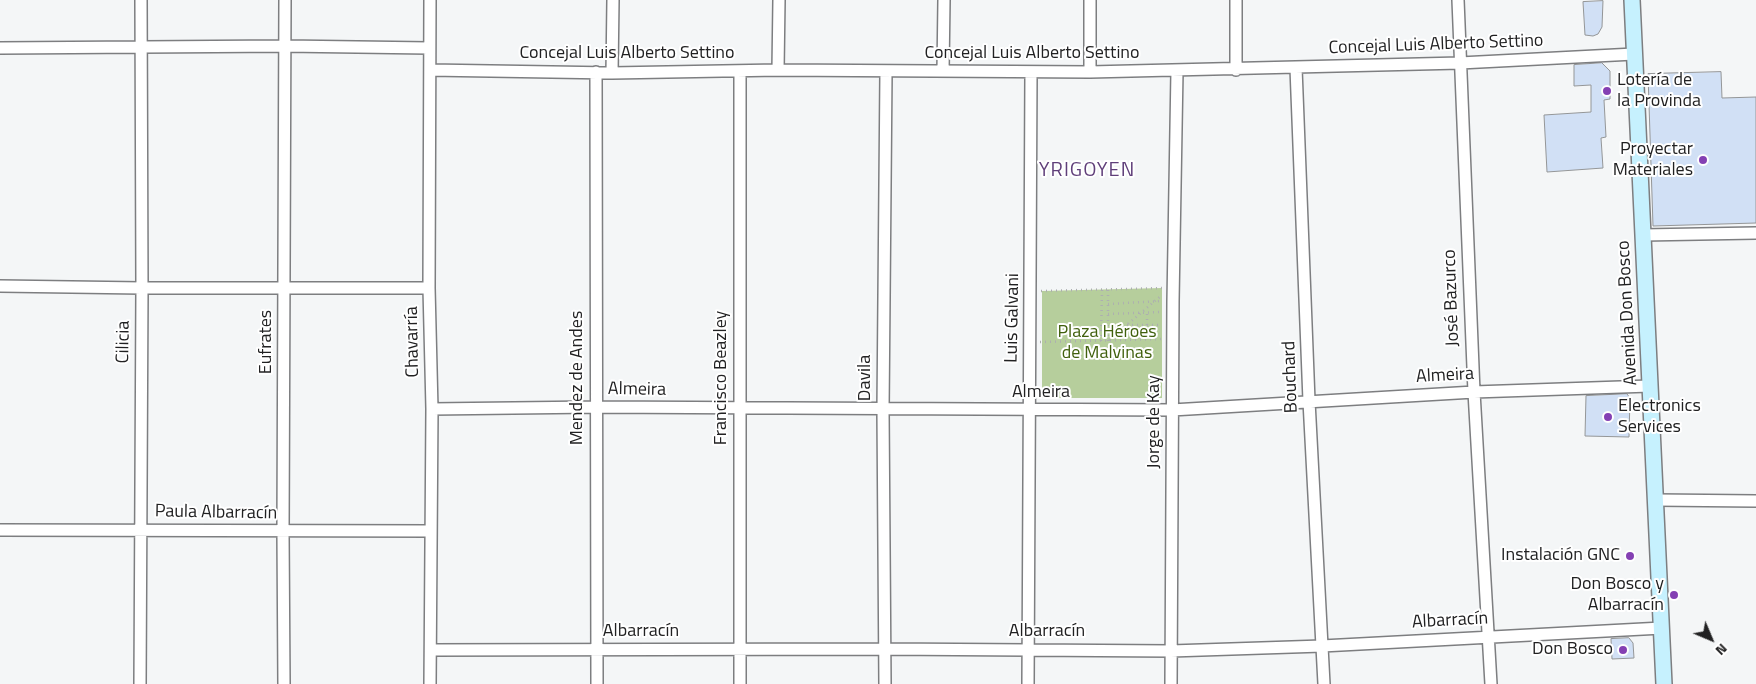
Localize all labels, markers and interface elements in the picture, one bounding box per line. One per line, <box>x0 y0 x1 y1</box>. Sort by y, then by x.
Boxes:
street label: Concejal Luis Alberto Settino <box>1328 30 1544 60</box>
street label: Concejal Luis Alberto Settino <box>519 43 735 65</box>
street label: Concejal Luis Alberto Settino <box>924 43 1140 65</box>
place label: Lotería de la Provinda <box>1617 70 1701 112</box>
marker: Lotería de la Provinda <box>1601 85 1613 97</box>
place label: Proyectar Materiales <box>1613 139 1693 182</box>
marker: Proyectar Materiales <box>1697 154 1709 166</box>
district label: YRIGOYEN <box>1038 159 1136 183</box>
street label: Avenida Don Bosco <box>1613 240 1643 386</box>
street label: José Bazurco <box>1440 249 1464 347</box>
street label: Luis Galvani <box>1001 273 1025 363</box>
street label: Chavarría <box>402 306 424 378</box>
street label: Eufrates <box>256 310 278 374</box>
street label: Mendez de Andes <box>567 311 589 445</box>
street label: Francisco Beazley <box>711 311 733 445</box>
street label: Cilicia <box>113 320 135 364</box>
park label: Plaza Héroes de Malvinas <box>1057 322 1157 364</box>
street label: Bouchard <box>1279 341 1303 413</box>
street label: Davila <box>855 355 877 401</box>
street label: Almeira <box>1415 364 1475 388</box>
street label: Jorge de Kay <box>1144 375 1166 469</box>
street label: Almeira <box>608 379 666 401</box>
street label: Almeira <box>1012 382 1070 404</box>
place label: Electronics Services <box>1618 396 1701 438</box>
marker: Electronics Services <box>1602 411 1614 423</box>
street label: Paula Albarracín <box>155 501 277 525</box>
place label: Instalación GNC <box>1501 545 1620 567</box>
marker: Instalación GNC <box>1624 550 1636 562</box>
place label: Don Bosco y Albarracín <box>1570 574 1664 616</box>
marker: Don Bosco y Albarracín <box>1668 589 1680 601</box>
street label: Albarracín <box>1411 608 1489 634</box>
north arrow <box>1686 614 1736 664</box>
street label: Albarracín <box>603 621 679 643</box>
street label: Albarracín <box>1009 621 1085 643</box>
place label: Don Bosco <box>1532 639 1613 661</box>
text: N <box>1711 639 1733 661</box>
marker: Don Bosco <box>1617 644 1629 656</box>

